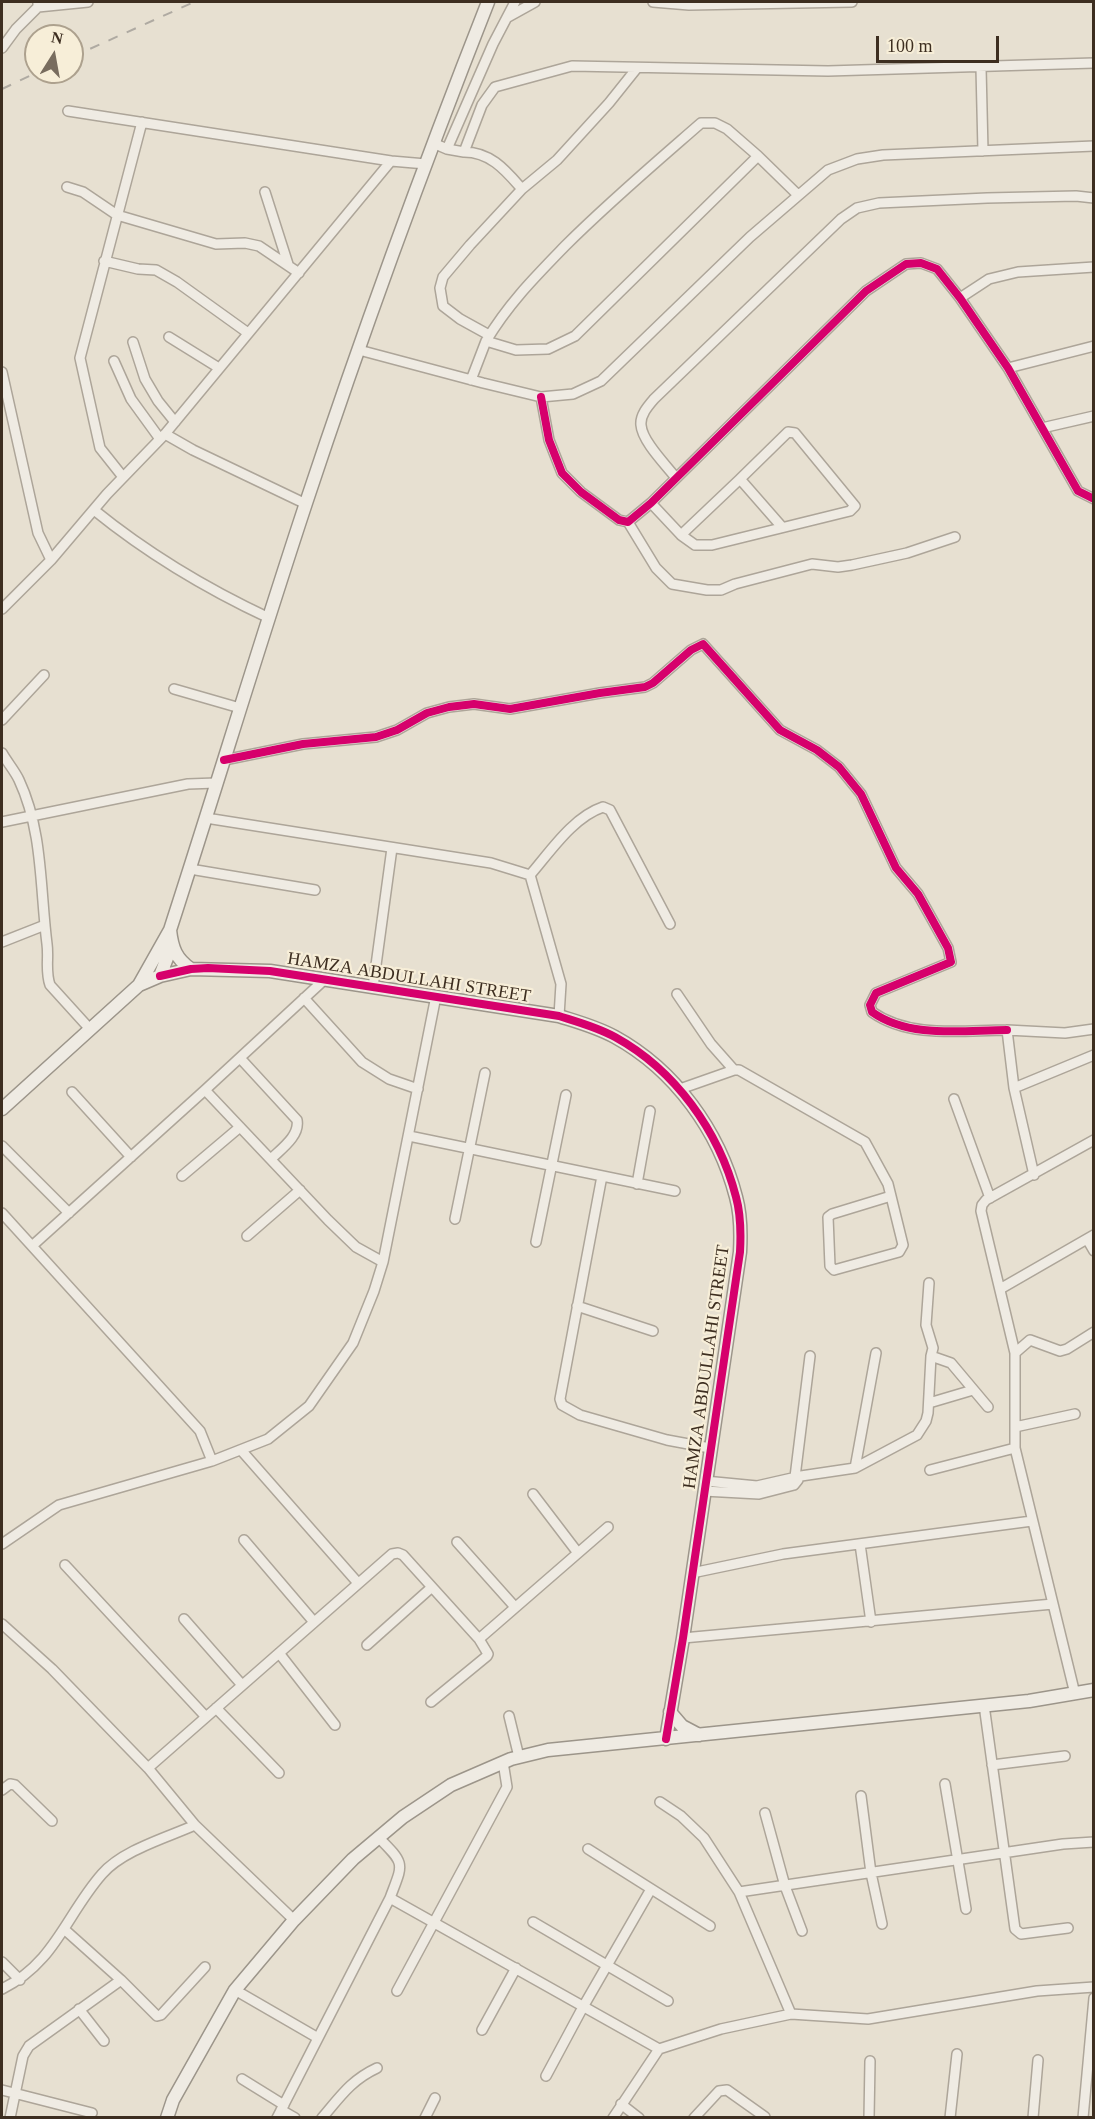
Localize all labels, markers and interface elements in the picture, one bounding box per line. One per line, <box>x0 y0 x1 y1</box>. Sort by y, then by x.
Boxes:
north arrow <box>24 24 84 84</box>
scale bar <box>879 24 1002 62</box>
text: N <box>50 28 64 47</box>
text: 100 m <box>887 36 933 56</box>
street label: HAMZA ABDULLAHI STREET <box>286 948 532 1008</box>
street label: HAMZA ABDULLAHI STREET <box>679 1244 735 1490</box>

